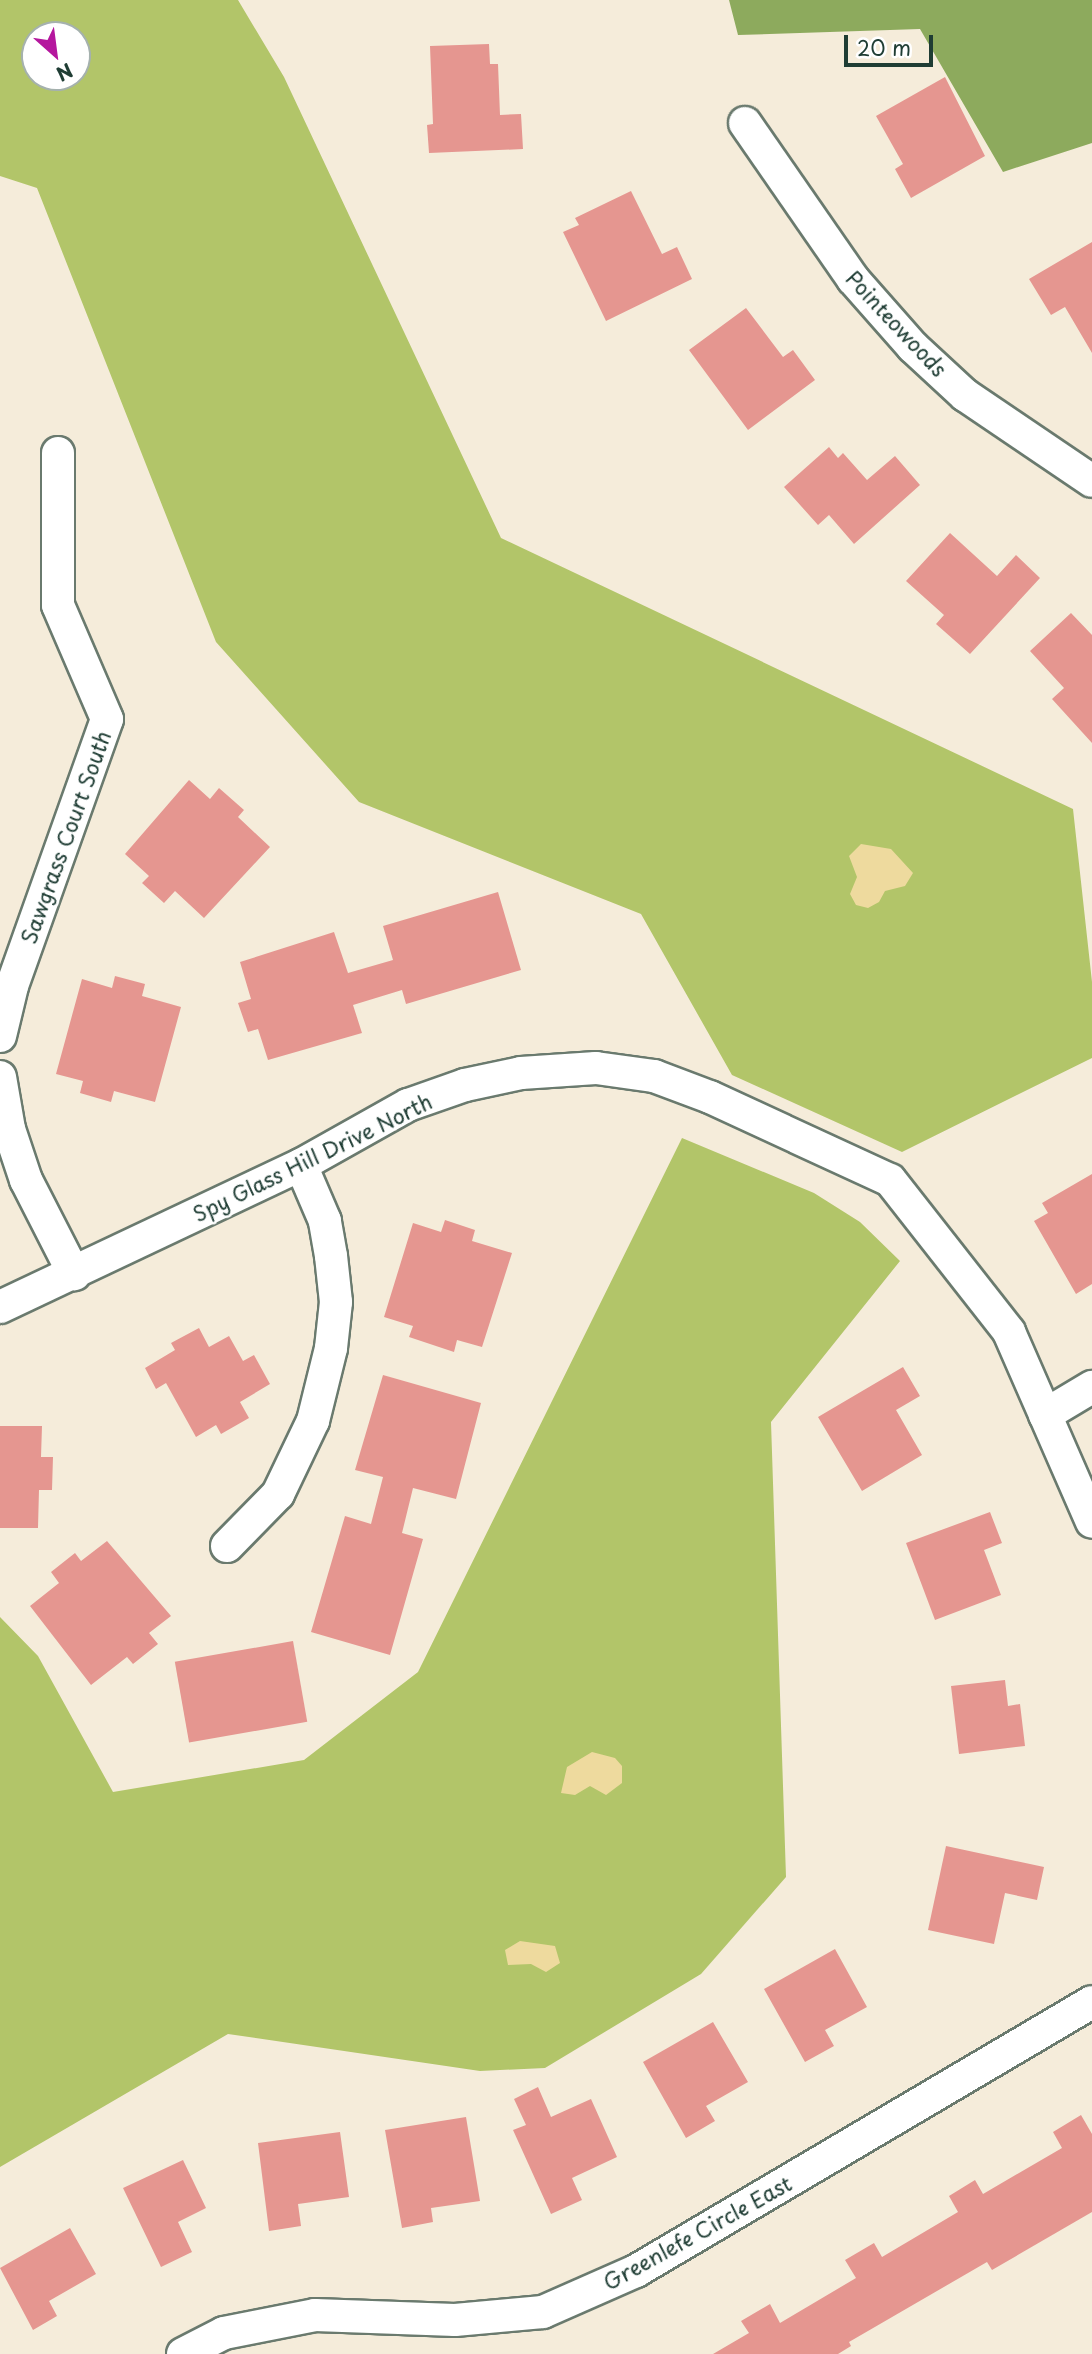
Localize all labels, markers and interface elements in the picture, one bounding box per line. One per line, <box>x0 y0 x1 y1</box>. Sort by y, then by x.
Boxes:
north arrow <box>21 21 91 91</box>
scale bar <box>847 21 936 65</box>
text: 20 m <box>857 31 911 63</box>
text: N <box>52 57 78 89</box>
street label: Pointeowoods <box>842 265 952 381</box>
street label: Sawgrass Court South <box>15 727 115 947</box>
street label: Spy Glass Hill Drive North <box>187 1088 437 1226</box>
street label: Greenlefe Circle East <box>596 2168 798 2296</box>

